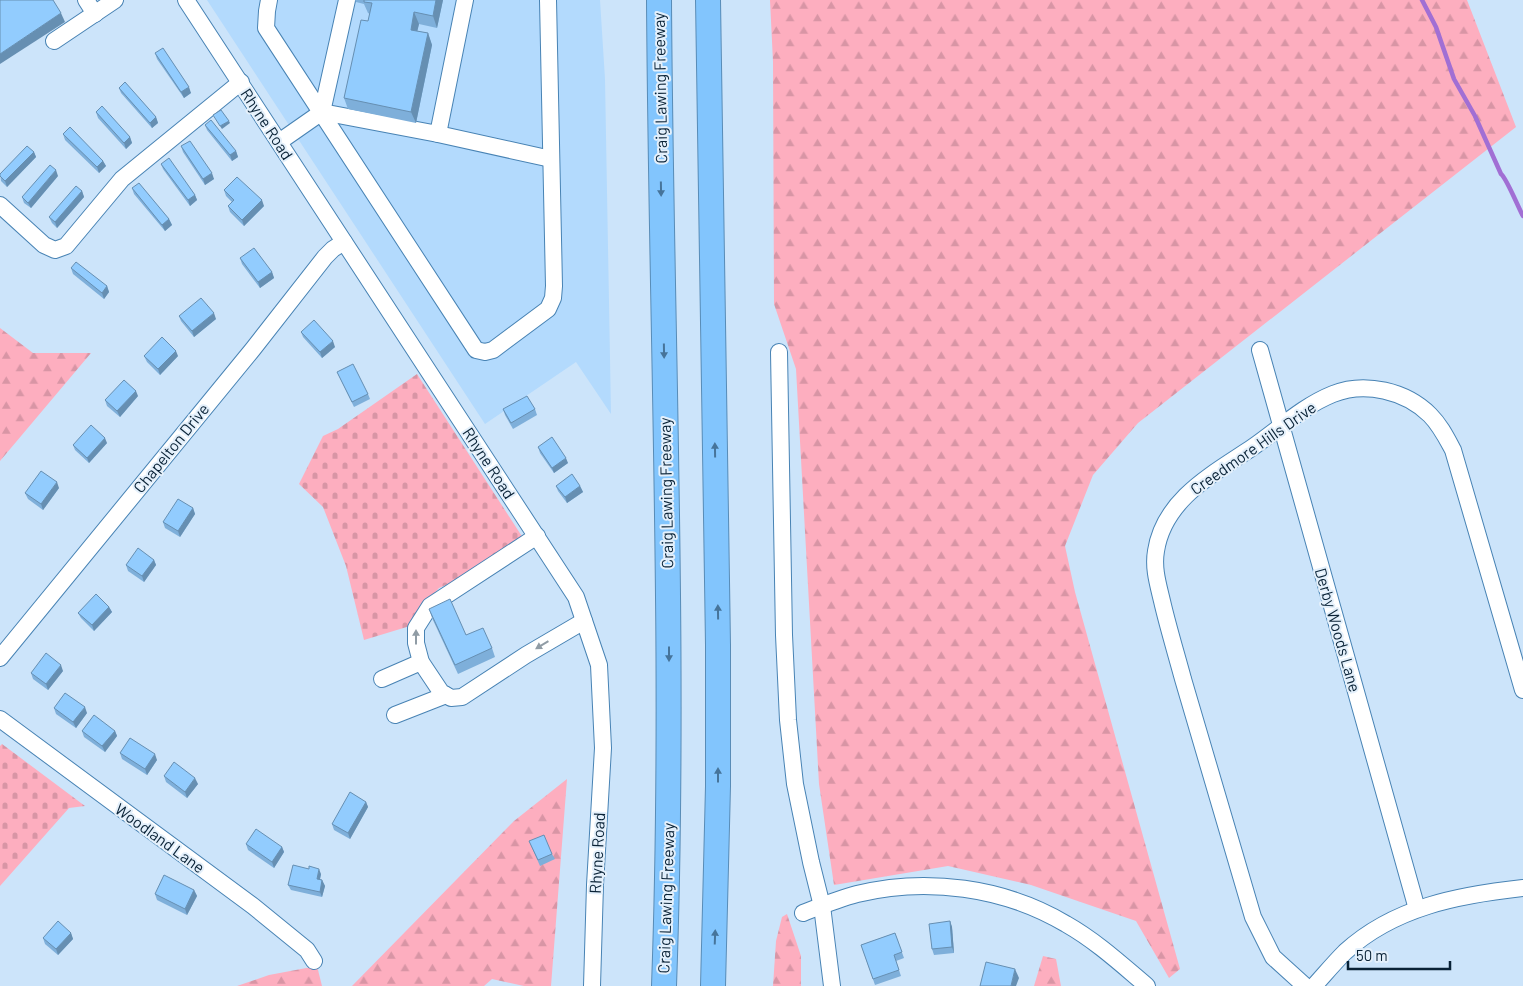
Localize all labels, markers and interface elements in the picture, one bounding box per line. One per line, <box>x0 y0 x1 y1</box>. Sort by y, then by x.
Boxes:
street label: Craig Lawing Freeway <box>649 12 670 164</box>
street label: Rhyne Road <box>237 84 298 163</box>
one-way arrow <box>657 181 665 197</box>
one-way arrow <box>660 343 668 359</box>
street label: Creedmore Hills Drive <box>1186 397 1319 498</box>
street label: Chapelton Drive <box>129 399 212 496</box>
street label: Craig Lawing Freeway <box>655 417 676 569</box>
street label: Rhyne Road <box>459 423 520 502</box>
one-way arrow <box>711 442 719 458</box>
street label: Derby Woods Lane <box>1312 566 1365 694</box>
one-way arrow <box>714 604 722 620</box>
one-way arrow <box>412 629 420 645</box>
one-way arrow <box>536 641 549 650</box>
one-way arrow <box>665 646 673 662</box>
one-way arrow <box>714 767 722 783</box>
street label: Woodland Lane <box>112 799 209 876</box>
street label: Rhyne Road <box>585 812 608 894</box>
street label: Craig Lawing Freeway <box>653 822 678 974</box>
one-way arrow <box>711 929 719 945</box>
scale bar <box>1348 938 1450 970</box>
text: 50 m <box>1356 946 1388 964</box>

